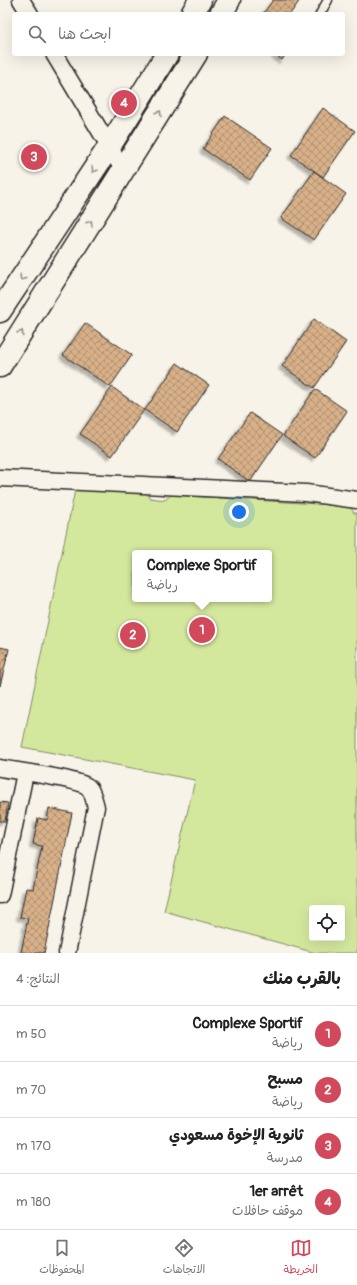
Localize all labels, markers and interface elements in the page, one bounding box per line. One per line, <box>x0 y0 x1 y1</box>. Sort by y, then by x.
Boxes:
search box <box>12 12 345 56</box>
icon: search <box>26 23 48 45</box>
text: ابحث هنا <box>58 25 111 44</box>
pin: 4 <box>111 88 137 118</box>
one-way arrow <box>155 110 162 117</box>
pin: 3 <box>21 142 47 172</box>
one-way arrow <box>91 166 99 173</box>
one-way arrow <box>86 220 93 227</box>
one-way arrow <box>19 274 27 281</box>
one-way arrow <box>16 330 24 337</box>
your location <box>229 502 249 522</box>
popup <box>132 550 272 602</box>
text: Complexe Sportif <box>147 556 257 575</box>
text: رياضة <box>147 577 178 593</box>
pin: 1 <box>189 615 215 645</box>
pin: 2 <box>120 620 146 650</box>
map controls <box>309 905 345 941</box>
button: locate <box>309 905 345 941</box>
text: بالقرب منك <box>263 968 341 989</box>
text: النتائج: 4 <box>16 971 60 987</box>
text: Complexe Sportif <box>193 1014 303 1033</box>
text: 50 m <box>16 1026 46 1042</box>
text: 1 <box>325 1026 331 1042</box>
text: رياضة <box>272 1035 303 1051</box>
text: مسبح <box>267 1070 303 1089</box>
text: 70 m <box>16 1082 46 1098</box>
text: 2 <box>324 1082 332 1098</box>
text: رياضة <box>272 1094 303 1110</box>
text: ثانوية الإخوة مسعودي <box>169 1126 303 1145</box>
text: 170 m <box>16 1138 51 1154</box>
text: 3 <box>324 1138 332 1154</box>
text: مدرسة <box>267 1150 303 1166</box>
text: 1er arrêt <box>249 1182 303 1201</box>
text: 180 m <box>16 1194 51 1210</box>
text: 4 <box>324 1194 332 1210</box>
text: موقف حافلات <box>232 1203 303 1219</box>
tab: المحفوظات <box>39 1237 84 1279</box>
tab: الاتجاهات <box>163 1237 205 1279</box>
tab: الخريطة <box>284 1237 318 1279</box>

